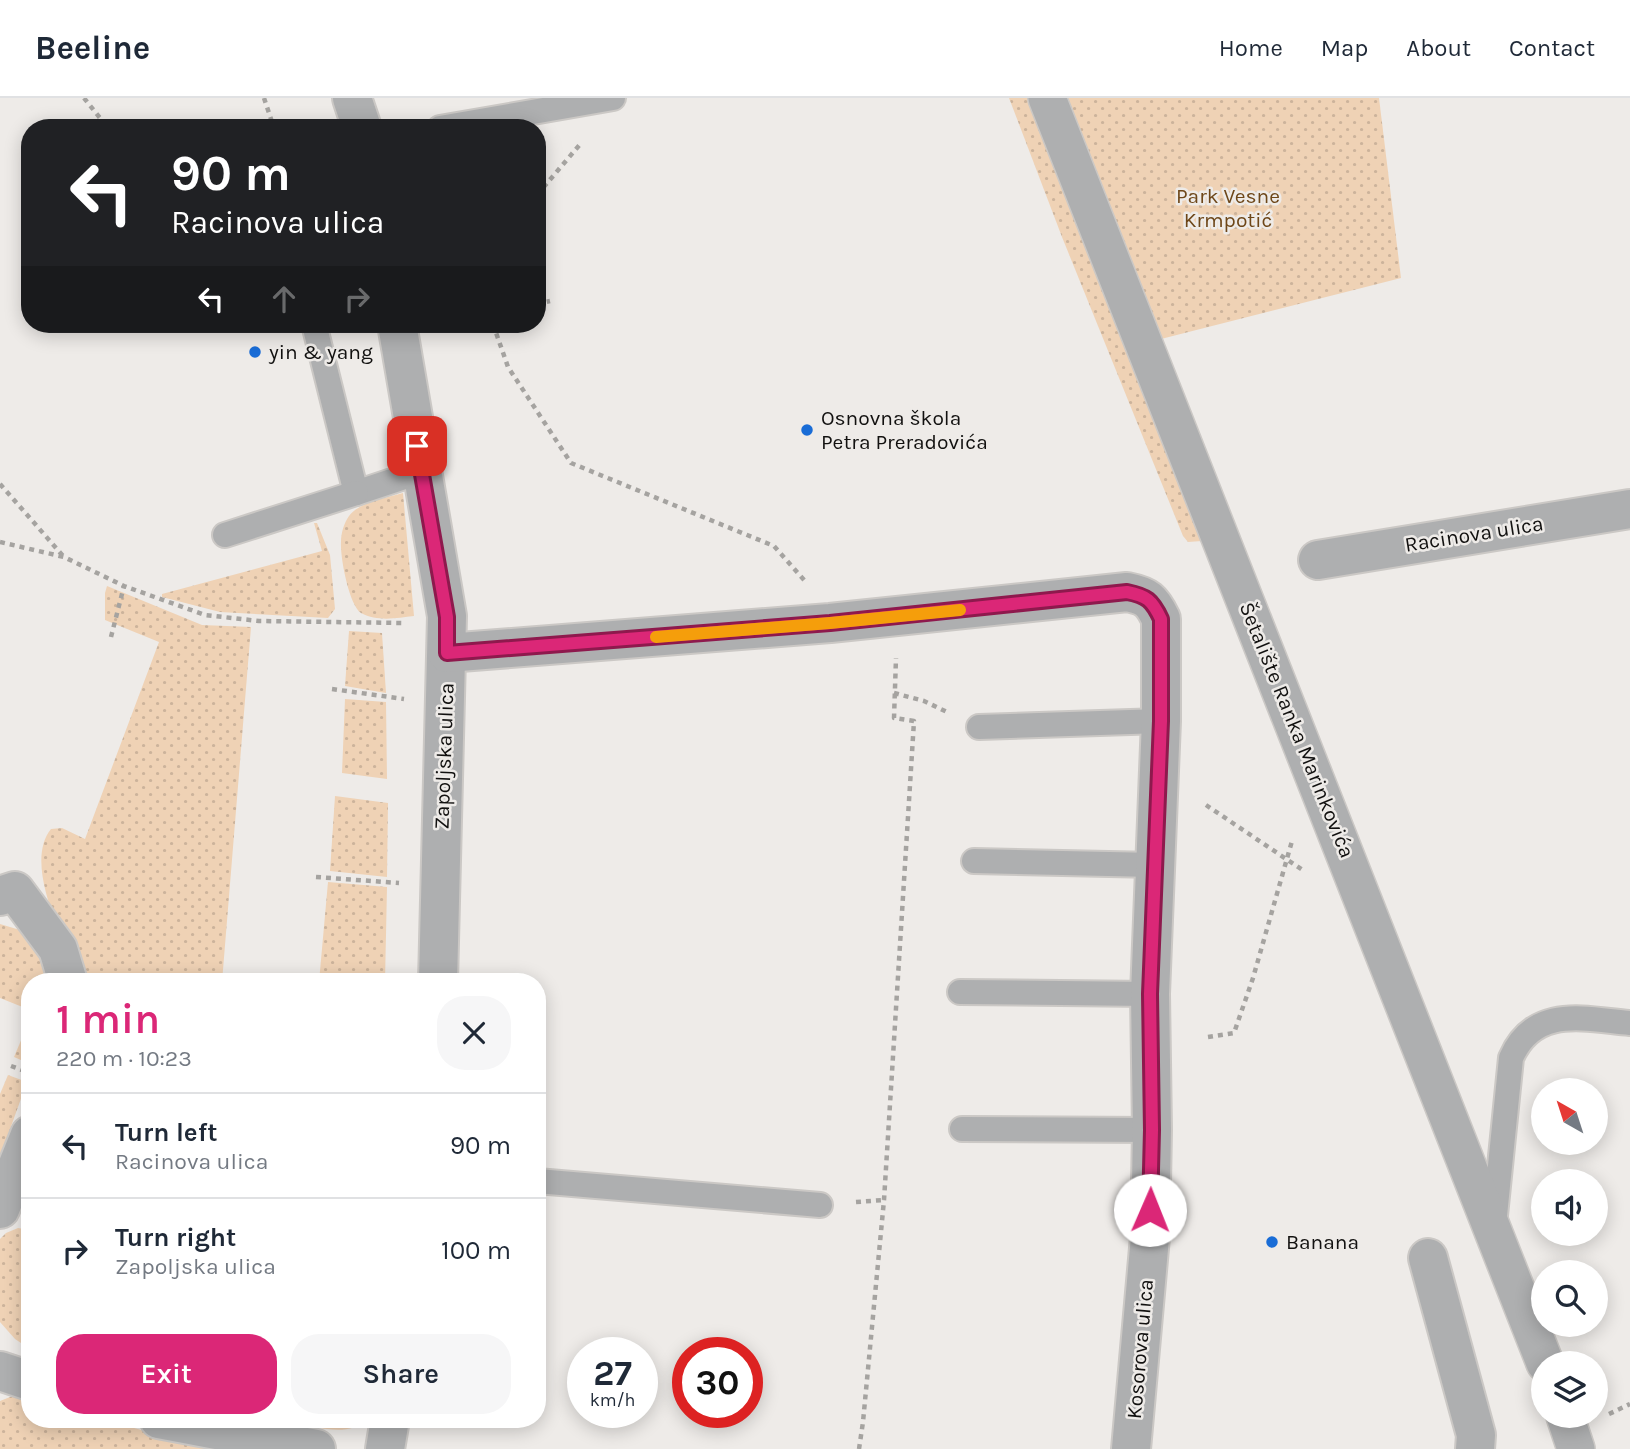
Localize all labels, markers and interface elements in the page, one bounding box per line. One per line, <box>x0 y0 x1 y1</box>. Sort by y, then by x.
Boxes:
text: Beeline <box>35 29 150 67</box>
text: Home <box>1219 34 1283 62</box>
text: Map <box>1321 34 1368 62</box>
text: About <box>1406 34 1471 62</box>
text: Contact <box>1509 34 1595 62</box>
text: 90 m <box>171 145 291 202</box>
icon: left <box>56 147 147 238</box>
park label: Park Vesne Krmpotić <box>1176 184 1280 232</box>
text: Racinova ulica <box>171 204 384 241</box>
icon: left <box>192 280 230 318</box>
icon: ahead <box>265 280 303 318</box>
icon: right <box>338 280 376 318</box>
place label: yin & yang <box>268 340 373 364</box>
marker: yin & yang <box>247 344 263 360</box>
place label: Osnovna škola Petra Preradovića <box>821 406 988 454</box>
pin <box>387 416 447 476</box>
marker: Osnovna škola Petra Preradovića <box>799 422 815 438</box>
icon: arrive <box>398 427 436 465</box>
street label: Racinova ulica <box>1403 511 1545 557</box>
street label: Šetalište Ranka Marinkovića <box>1235 599 1359 861</box>
street label: Zapoljska ulica <box>429 682 459 830</box>
text: 1 min <box>56 994 160 1044</box>
button: close <box>437 996 511 1070</box>
text: 220 m · 10:23 <box>56 1045 192 1072</box>
north arrow <box>1531 1078 1608 1155</box>
map controls <box>1531 1078 1608 1428</box>
text: Turn left <box>115 1117 217 1148</box>
icon: left <box>56 1127 94 1165</box>
text: 90 m <box>450 1130 511 1161</box>
text: Racinova ulica <box>115 1148 268 1175</box>
button: sound <box>1531 1169 1608 1246</box>
position arrow <box>1113 1173 1187 1247</box>
text: Turn right <box>115 1222 236 1253</box>
place label: Banana <box>1286 1230 1359 1254</box>
icon: right <box>56 1232 94 1270</box>
marker: Banana <box>1264 1234 1280 1250</box>
text: 100 m <box>441 1235 511 1266</box>
text: Zapoljska ulica <box>115 1253 276 1280</box>
button: search <box>1531 1260 1608 1337</box>
street label: Kosorova ulica <box>1122 1278 1158 1420</box>
button: Exit <box>56 1334 277 1414</box>
button: Share <box>291 1334 511 1414</box>
speed limit sign: 30 <box>672 1337 763 1428</box>
button: layers <box>1531 1351 1608 1428</box>
text: 27 <box>593 1353 632 1394</box>
text: km/h <box>590 1389 635 1411</box>

